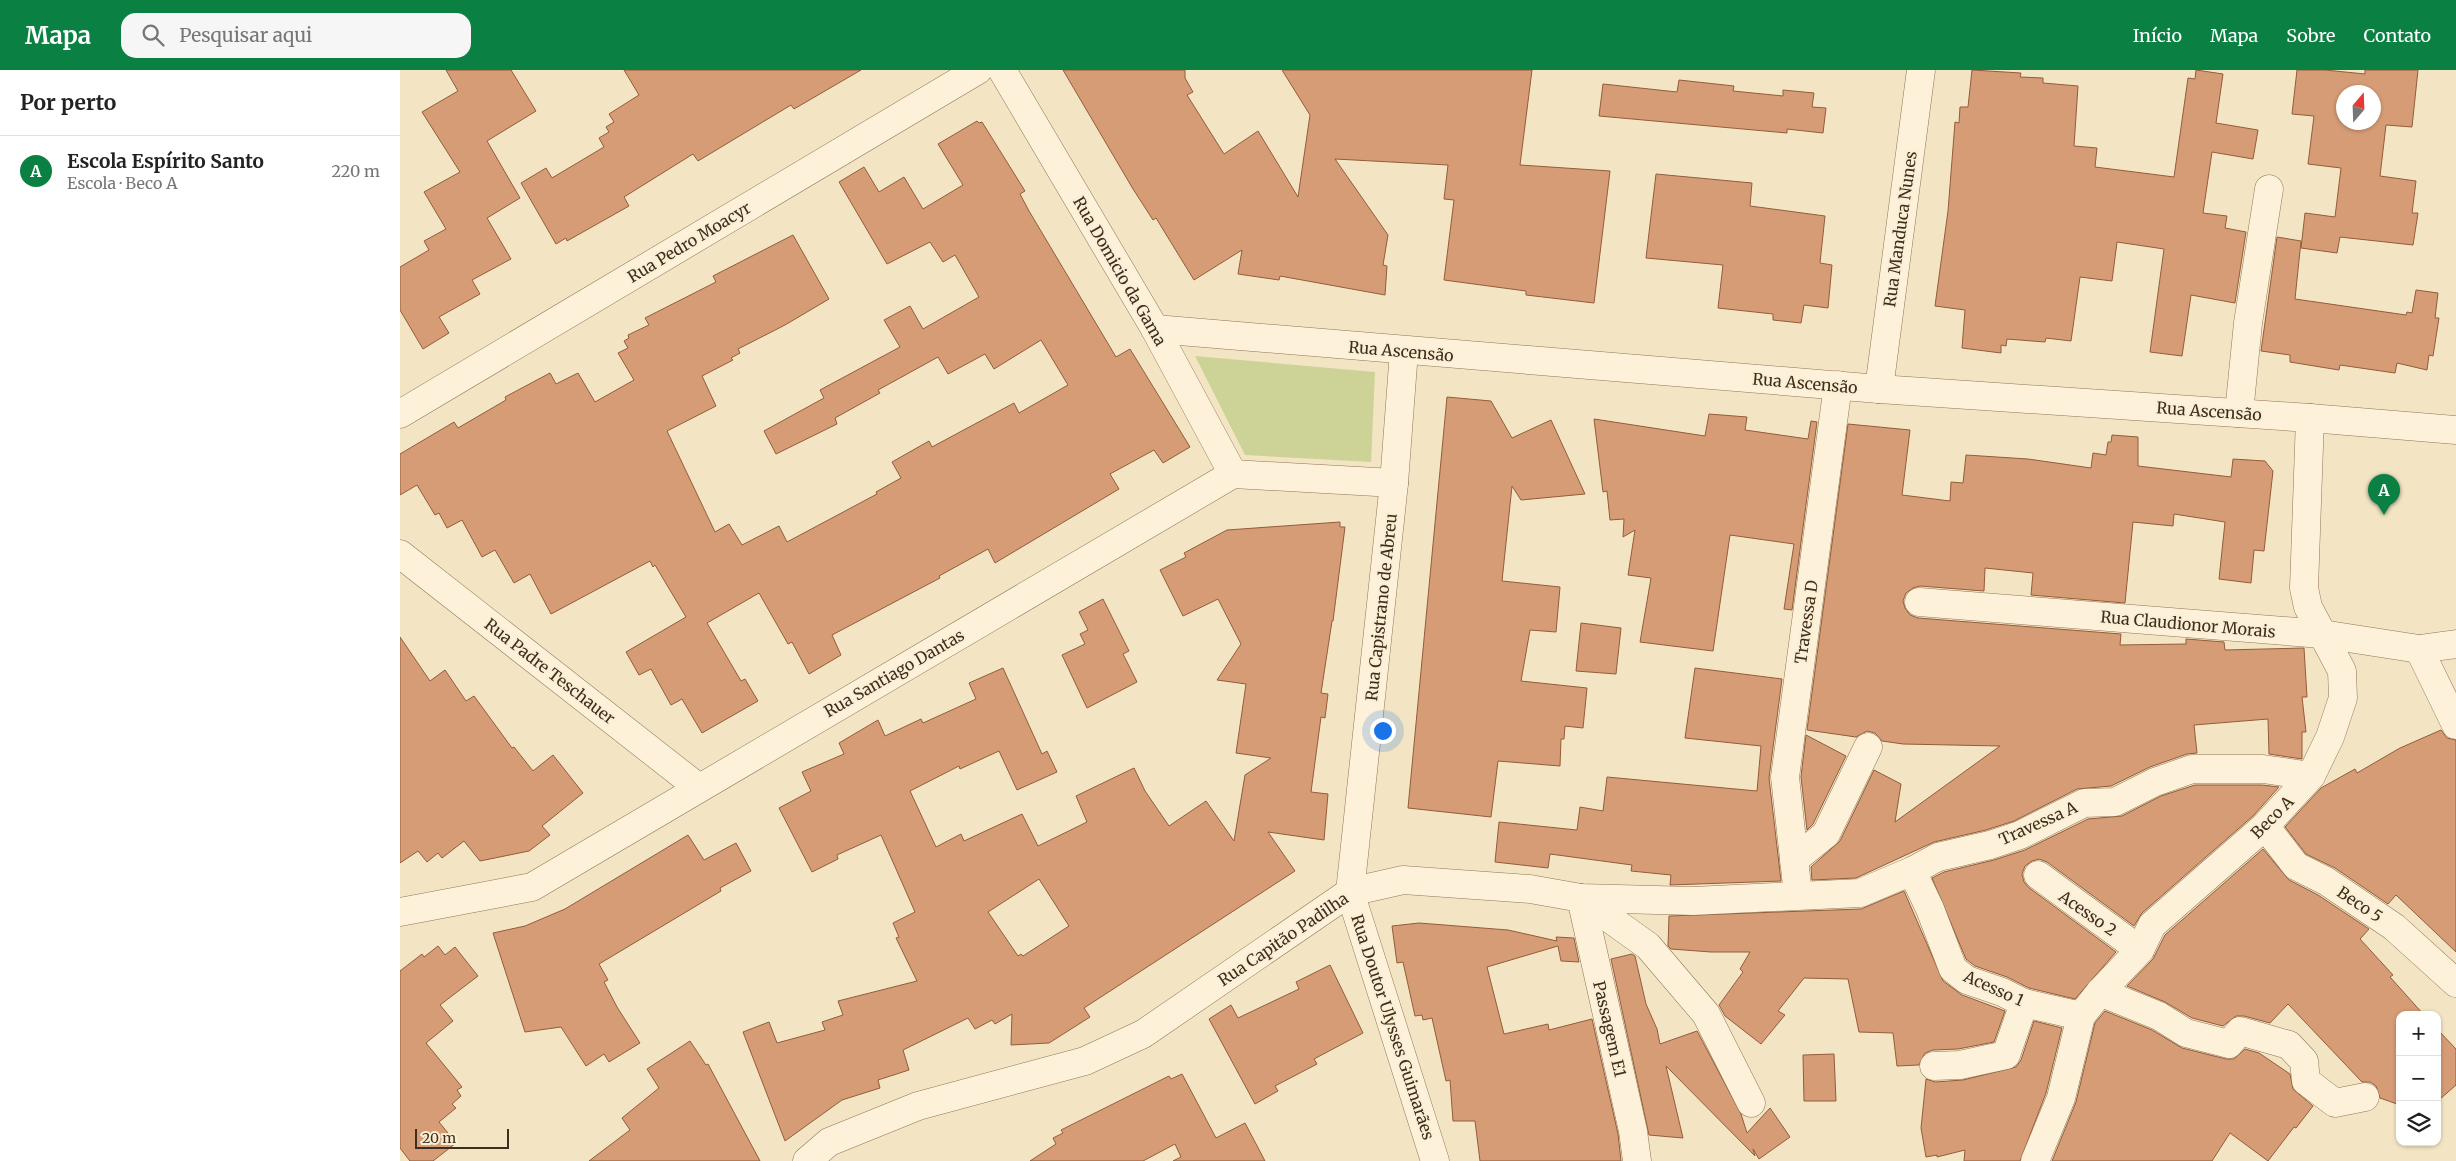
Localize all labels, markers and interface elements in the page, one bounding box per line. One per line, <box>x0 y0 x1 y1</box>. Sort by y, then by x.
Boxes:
search box <box>121 13 471 58</box>
text: Mapa <box>25 20 91 51</box>
icon: search <box>139 21 167 49</box>
text: Pesquisar aqui <box>179 23 312 47</box>
text: Início <box>2133 24 2182 47</box>
text: Mapa <box>2210 24 2258 47</box>
text: Sobre <box>2286 24 2336 47</box>
text: Contato <box>2364 24 2431 47</box>
north arrow <box>2336 85 2381 130</box>
text: Por perto <box>20 89 116 116</box>
text: Escola Espírito Santo <box>67 149 264 173</box>
street label: Rua Manduca Nunes <box>1879 150 1921 308</box>
text: A <box>30 161 42 181</box>
text: 220 m <box>332 161 380 181</box>
text: Escola · Beco A <box>67 173 177 193</box>
street label: Rua Domicio da Gama <box>1069 193 1171 350</box>
street label: Rua Pedro Moacyr <box>624 197 754 287</box>
street label: Rua Ascensão <box>1348 336 1454 366</box>
street label: Rua Ascensão <box>1752 368 1858 398</box>
street label: Rua Ascensão <box>2156 397 2262 425</box>
pin: A <box>2368 474 2400 515</box>
street label: Rua Capistrano de Abreu <box>1361 512 1401 702</box>
street label: Travessa D <box>1790 579 1822 665</box>
street label: Rua Claudionor Morais <box>2100 606 2277 642</box>
street label: Rua Padre Teschauer <box>481 614 619 728</box>
street label: Rua Santiago Dantas <box>820 625 968 721</box>
your location <box>1370 718 1396 744</box>
street label: Beco A <box>2247 791 2298 842</box>
street label: Travessa A <box>1996 797 2081 849</box>
street label: Beco 5 <box>2334 882 2386 926</box>
street label: Acesso 2 <box>2054 885 2121 940</box>
street label: Rua Capitão Padilha <box>1214 888 1352 990</box>
street label: Rua Doutor Ulysses Guimarães <box>1347 912 1439 1142</box>
street label: Acesso 1 <box>1960 966 2027 1010</box>
street label: Passagem E1 <box>1589 979 1631 1079</box>
map controls <box>2396 1011 2441 1146</box>
button: + <box>2396 1011 2441 1056</box>
button: − <box>2396 1056 2441 1101</box>
button: layers <box>2396 1101 2441 1146</box>
scale bar <box>415 1126 509 1149</box>
text: 20 m <box>422 1129 456 1147</box>

